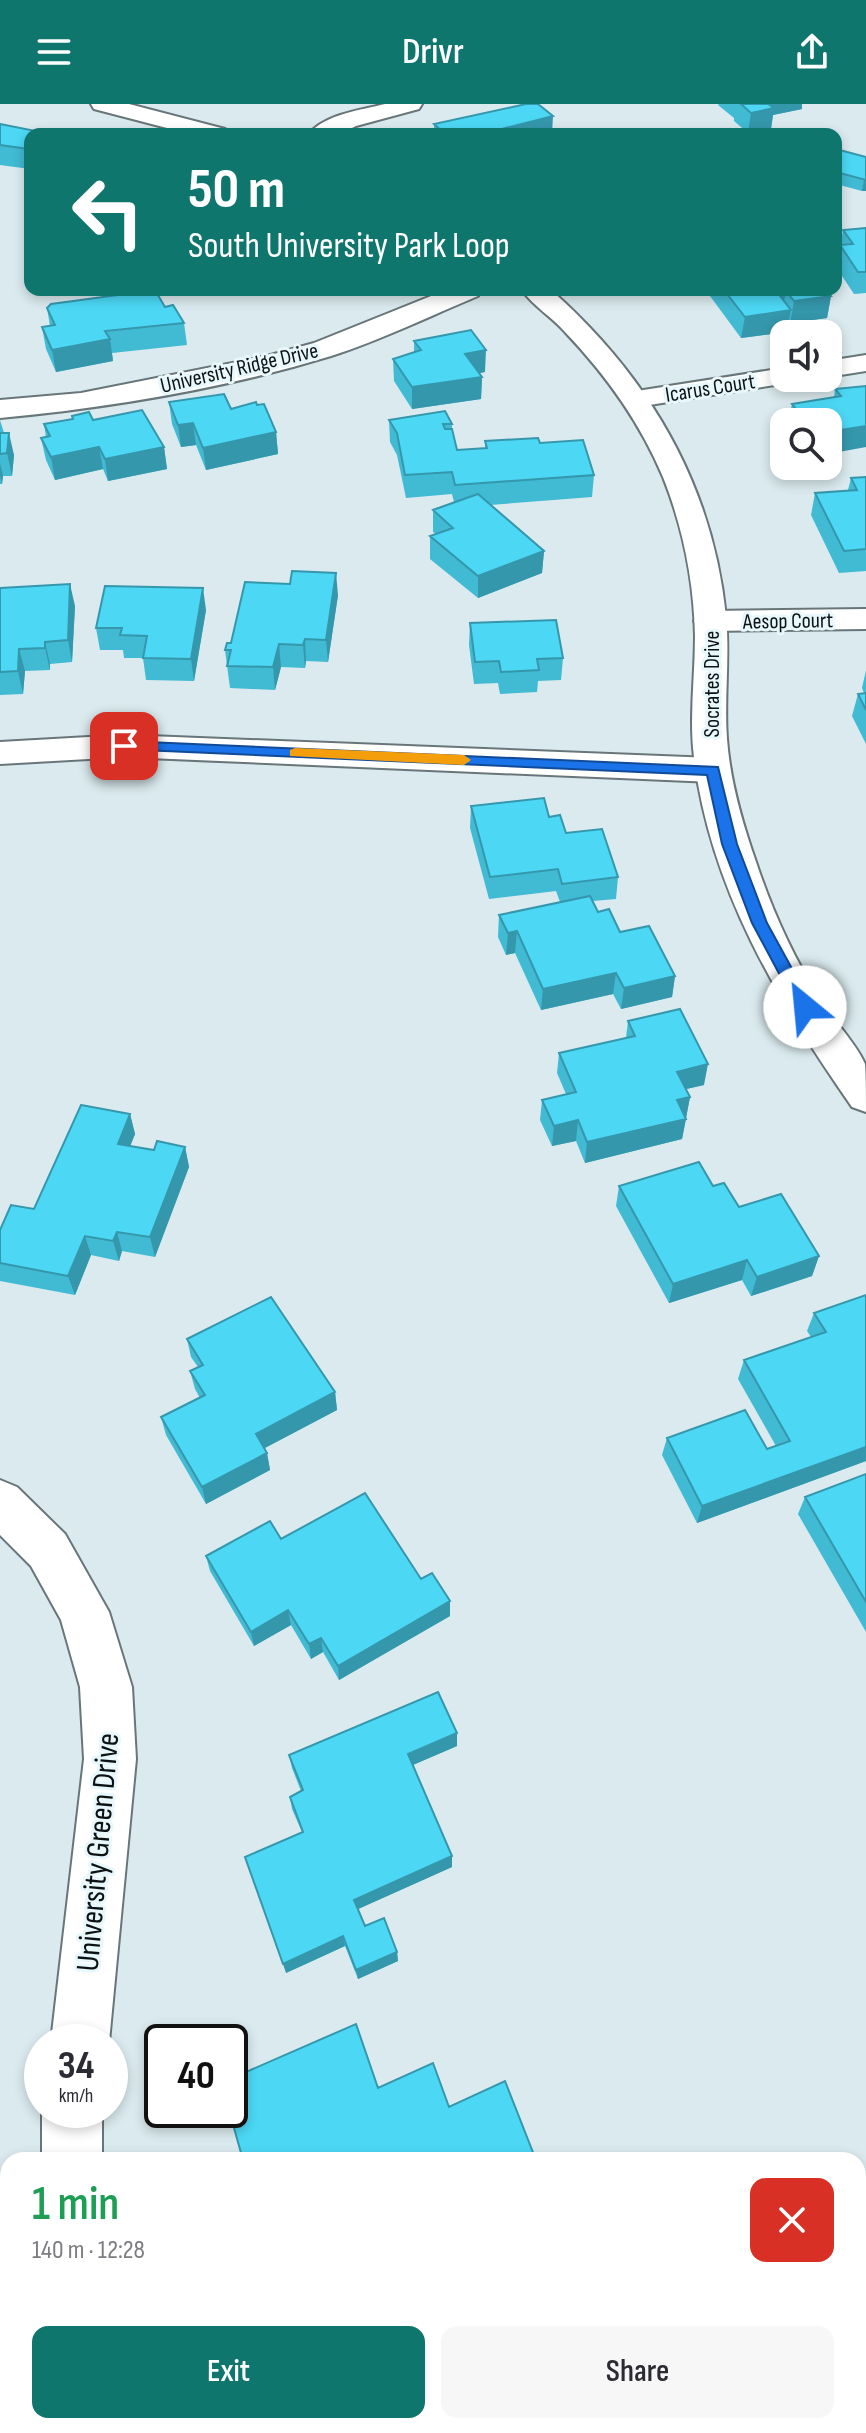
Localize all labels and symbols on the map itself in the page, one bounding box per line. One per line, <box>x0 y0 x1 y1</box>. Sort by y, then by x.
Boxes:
street label: University Ridge Drive <box>158 337 321 400</box>
street label: Icarus Court <box>663 368 757 409</box>
street label: Aesop Court <box>742 607 834 636</box>
street label: Socrates Drive <box>699 631 726 737</box>
pin <box>90 712 158 780</box>
position arrow <box>763 965 847 1049</box>
street label: University Green Drive <box>69 1731 128 1973</box>
speed limit sign: 40 <box>144 2024 248 2128</box>

